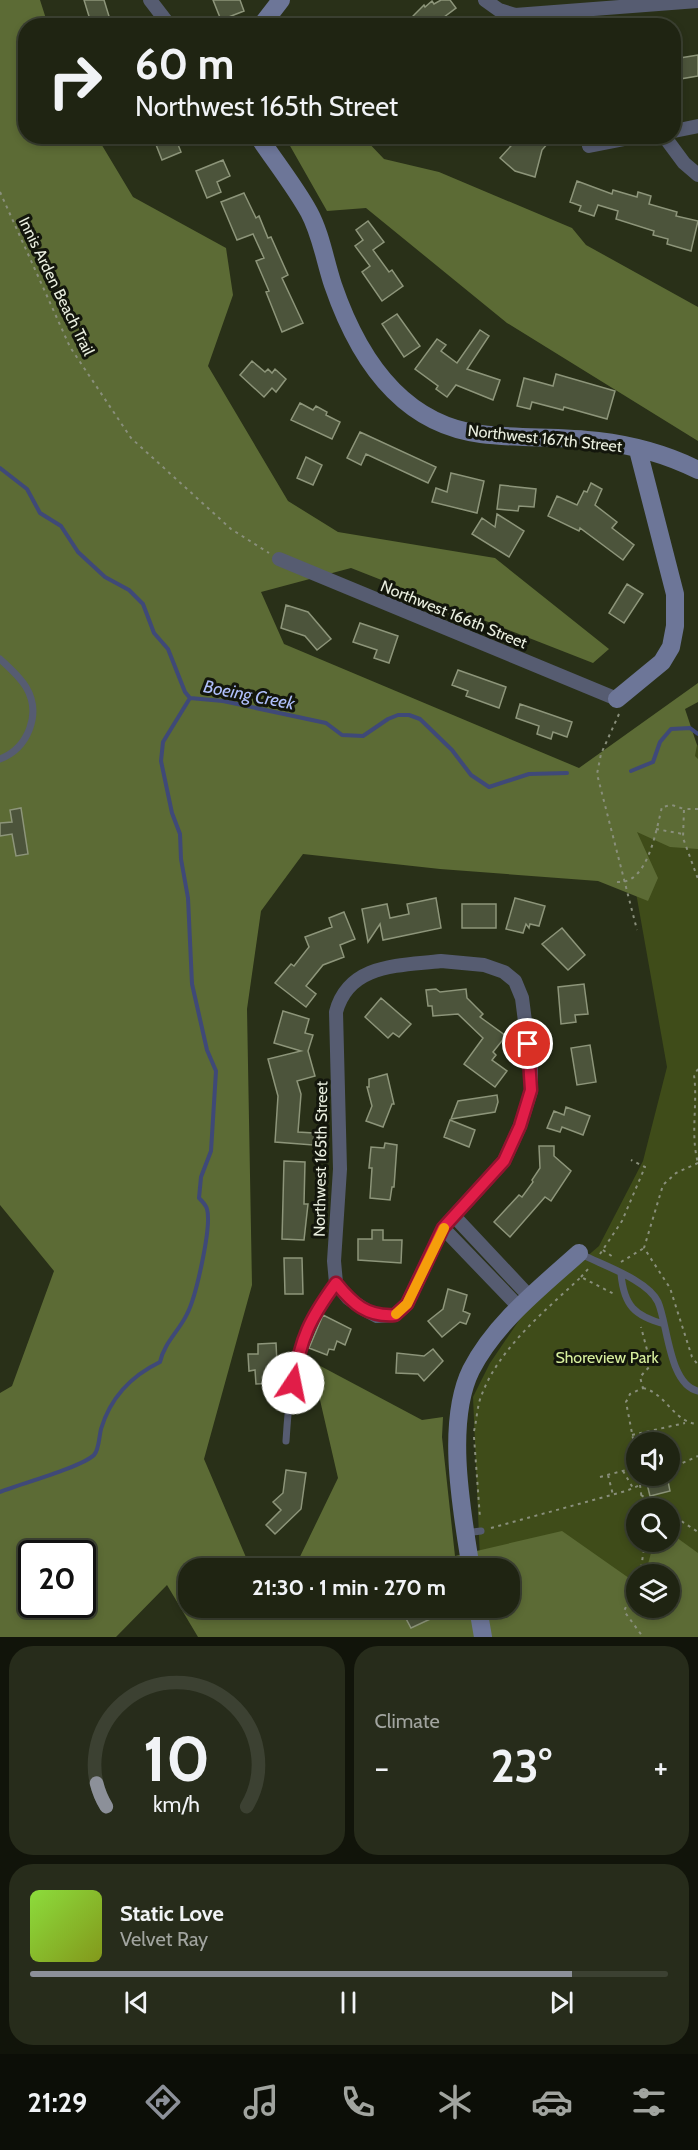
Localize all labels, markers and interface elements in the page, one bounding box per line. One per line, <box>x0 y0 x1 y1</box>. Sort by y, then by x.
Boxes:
text: 60 m <box>135 38 234 90</box>
icon: right <box>36 42 114 120</box>
text: Northwest 165th Street <box>135 90 398 123</box>
street label: Innis Arden Beach Trail <box>15 214 98 359</box>
street label: Northwest 167th Street <box>467 421 624 456</box>
street label: Northwest 166th Street <box>378 576 530 653</box>
water label: Boeing Creek <box>202 675 298 715</box>
pin <box>502 1018 553 1069</box>
icon: arrive <box>511 1027 544 1060</box>
street label: Northwest 165th Street <box>310 1080 331 1237</box>
park label: Shoreview Park <box>555 1348 659 1367</box>
position arrow <box>261 1351 325 1415</box>
map controls <box>626 1432 680 1618</box>
button: sound <box>626 1432 680 1486</box>
button: search <box>626 1498 680 1552</box>
speed limit sign: 20 <box>18 1540 96 1618</box>
button: layers <box>626 1564 680 1618</box>
text: 21:30 · 1 min · 270 m <box>252 1574 446 1601</box>
text: Climate <box>375 1709 440 1733</box>
text: 10 <box>143 1721 210 1797</box>
text: 23° <box>491 1739 552 1793</box>
text: − <box>375 1747 389 1787</box>
text: + <box>653 1747 668 1787</box>
text: km/h <box>153 1792 200 1818</box>
text: Static Love <box>120 1900 224 1927</box>
text: Velvet Ray <box>120 1927 208 1951</box>
icon: previous <box>120 1986 153 2019</box>
icon: pause <box>332 1986 365 2019</box>
icon: next <box>545 1986 578 2019</box>
icon: directions <box>142 2081 184 2123</box>
icon: music <box>240 2081 282 2123</box>
icon: phone <box>337 2081 379 2123</box>
icon: climate <box>434 2081 476 2123</box>
icon: car <box>531 2081 573 2123</box>
icon: filters <box>628 2081 670 2123</box>
text: 21:29 <box>28 2086 87 2119</box>

